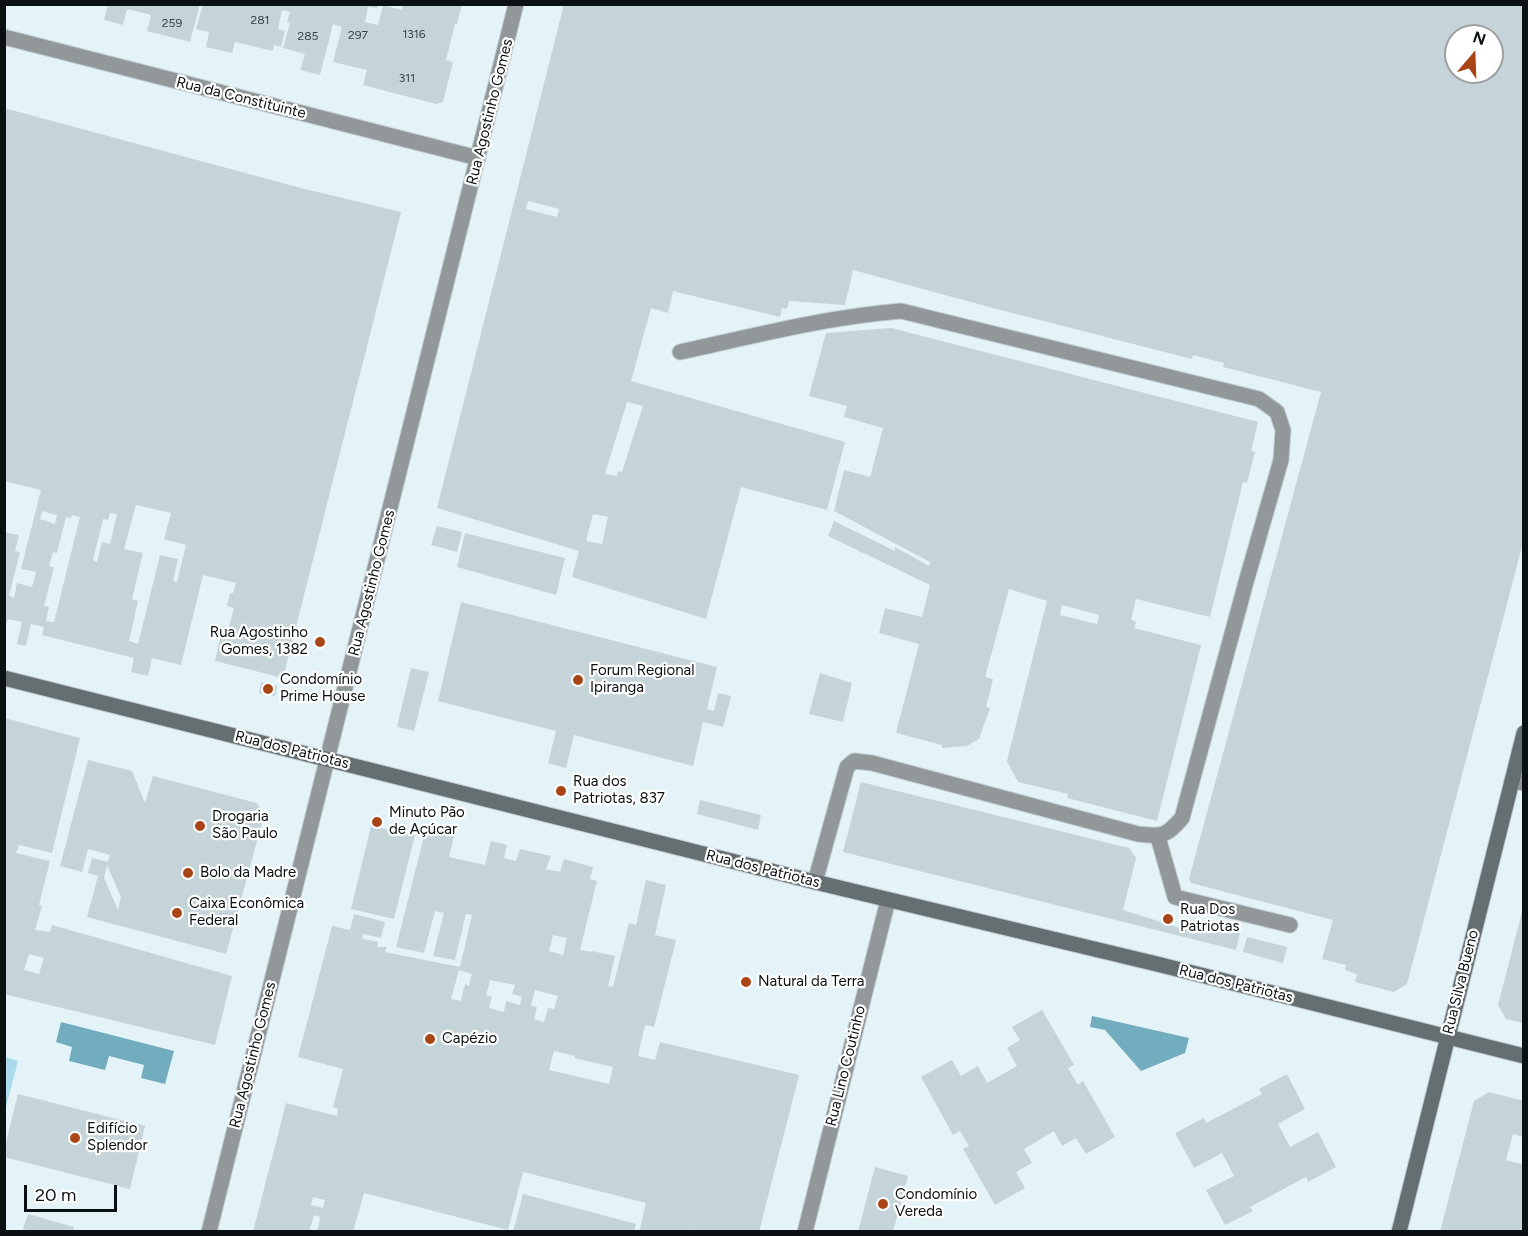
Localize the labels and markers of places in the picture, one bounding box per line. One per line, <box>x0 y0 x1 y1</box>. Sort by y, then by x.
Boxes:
place label: Rua Agostinho Gomes, 1382 <box>210 624 308 659</box>
marker: Rua Agostinho Gomes, 1382 <box>313 635 327 649</box>
place label: Forum Regional Ipiranga <box>590 662 695 697</box>
place label: Condomínio Prime House <box>280 671 365 706</box>
marker: Forum Regional Ipiranga <box>571 673 585 687</box>
marker: Condomínio Prime House <box>261 682 275 696</box>
place label: Rua dos Patriotas, 837 <box>573 773 665 808</box>
marker: Rua dos Patriotas, 837 <box>554 784 568 798</box>
place label: Minuto Pão de Açúcar <box>389 804 465 839</box>
place label: Drogaria São Paulo <box>212 808 278 843</box>
marker: Minuto Pão de Açúcar <box>370 815 384 829</box>
marker: Drogaria São Paulo <box>193 819 207 833</box>
place label: Bolo da Madre <box>200 864 296 882</box>
marker: Bolo da Madre <box>181 866 195 880</box>
place label: Caixa Econômica Federal <box>189 895 304 930</box>
place label: Rua Dos Patriotas <box>1180 901 1239 936</box>
marker: Caixa Econômica Federal <box>170 906 184 920</box>
marker: Rua Dos Patriotas <box>1161 912 1175 926</box>
place label: Natural da Terra <box>758 973 865 991</box>
marker: Natural da Terra <box>739 975 753 989</box>
place label: Capézio <box>442 1030 497 1048</box>
marker: Capézio <box>423 1032 437 1046</box>
place label: Edifício Splendor <box>87 1120 147 1155</box>
marker: Edifício Splendor <box>68 1131 82 1145</box>
place label: Condomínio Vereda <box>895 1186 977 1221</box>
marker: Condomínio Vereda <box>876 1197 890 1211</box>

